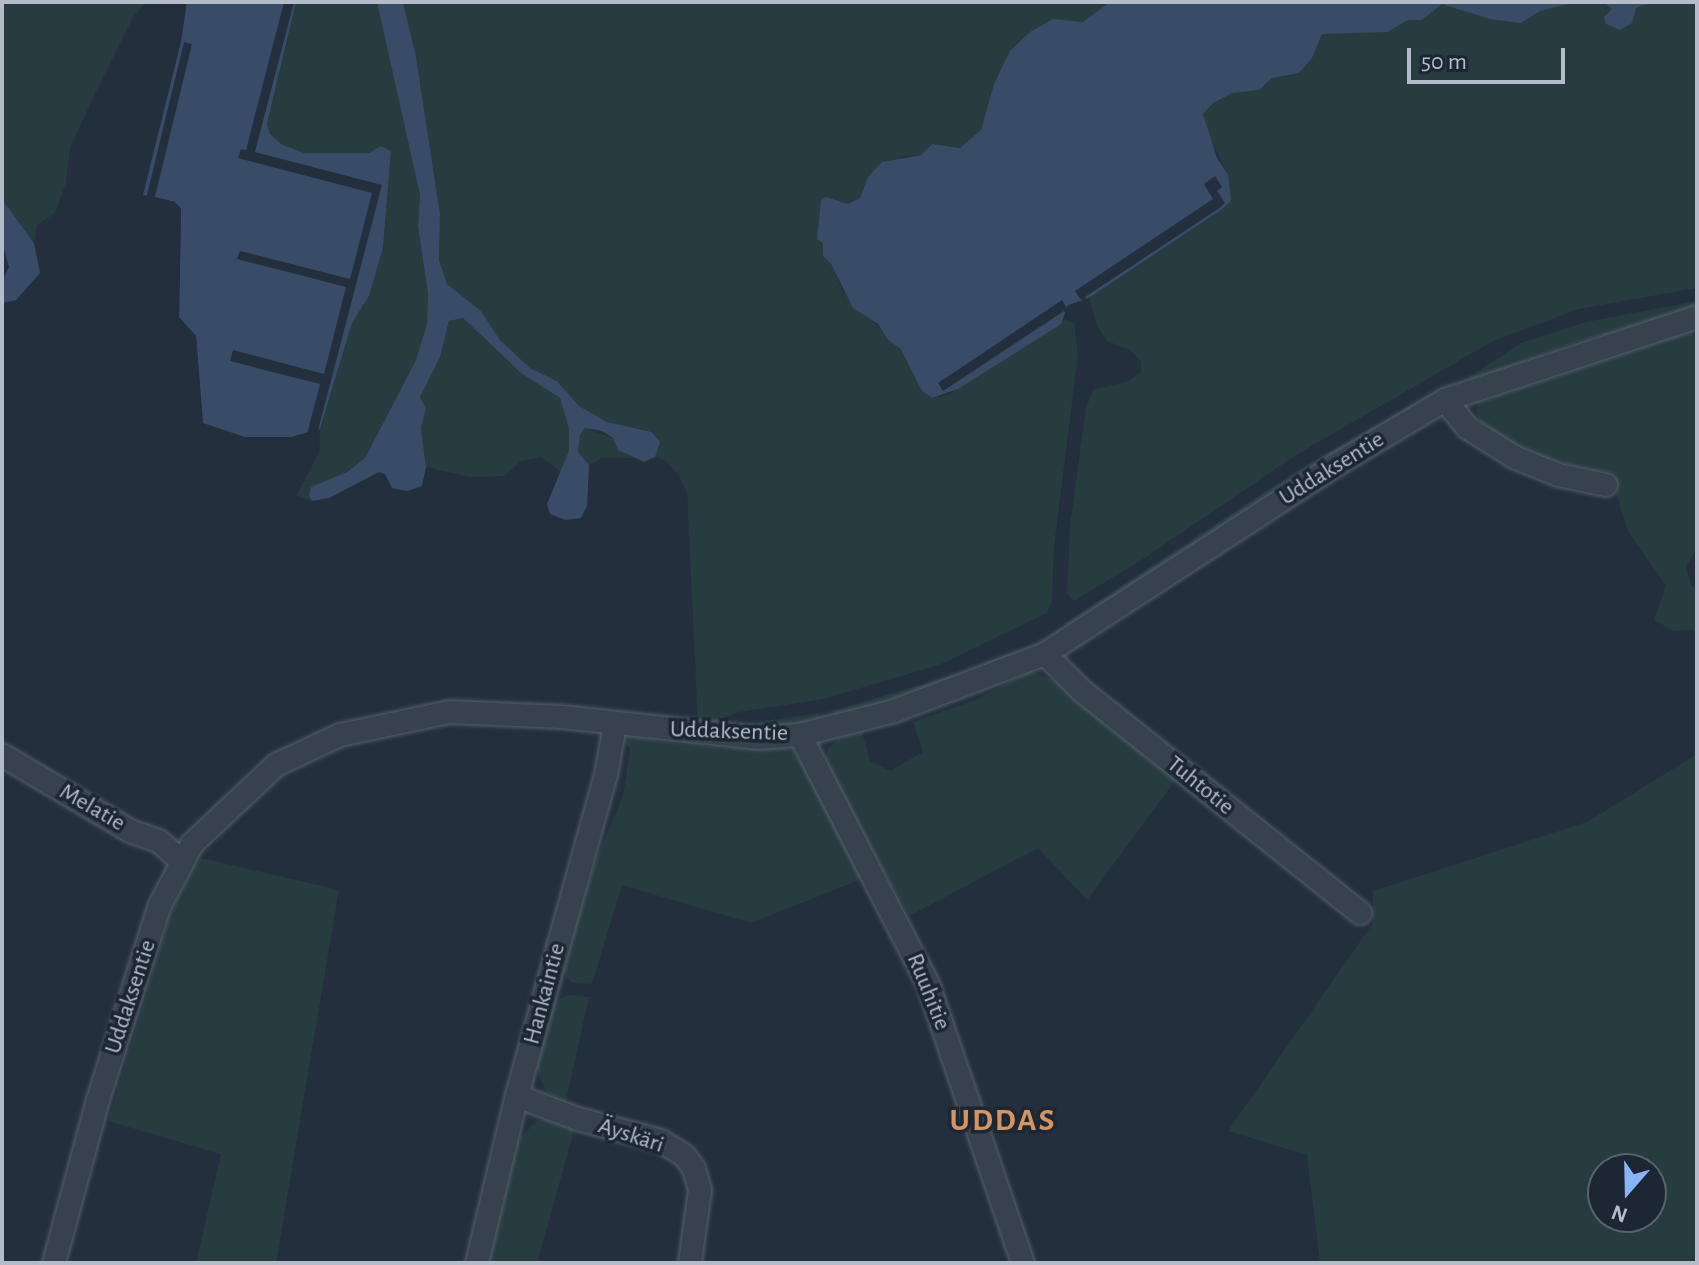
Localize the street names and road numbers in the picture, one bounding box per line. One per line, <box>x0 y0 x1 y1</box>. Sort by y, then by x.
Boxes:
street label: Uddaksentie <box>1274 426 1390 512</box>
street label: Uddaksentie <box>670 716 788 748</box>
street label: Tuhtotie <box>1160 750 1240 822</box>
street label: Melatie <box>54 778 130 838</box>
street label: Uddaksentie <box>99 936 163 1058</box>
street label: Hankaintie <box>518 940 572 1048</box>
street label: Ruuhitie <box>900 949 956 1035</box>
street label: Äyskäri <box>594 1112 668 1160</box>

